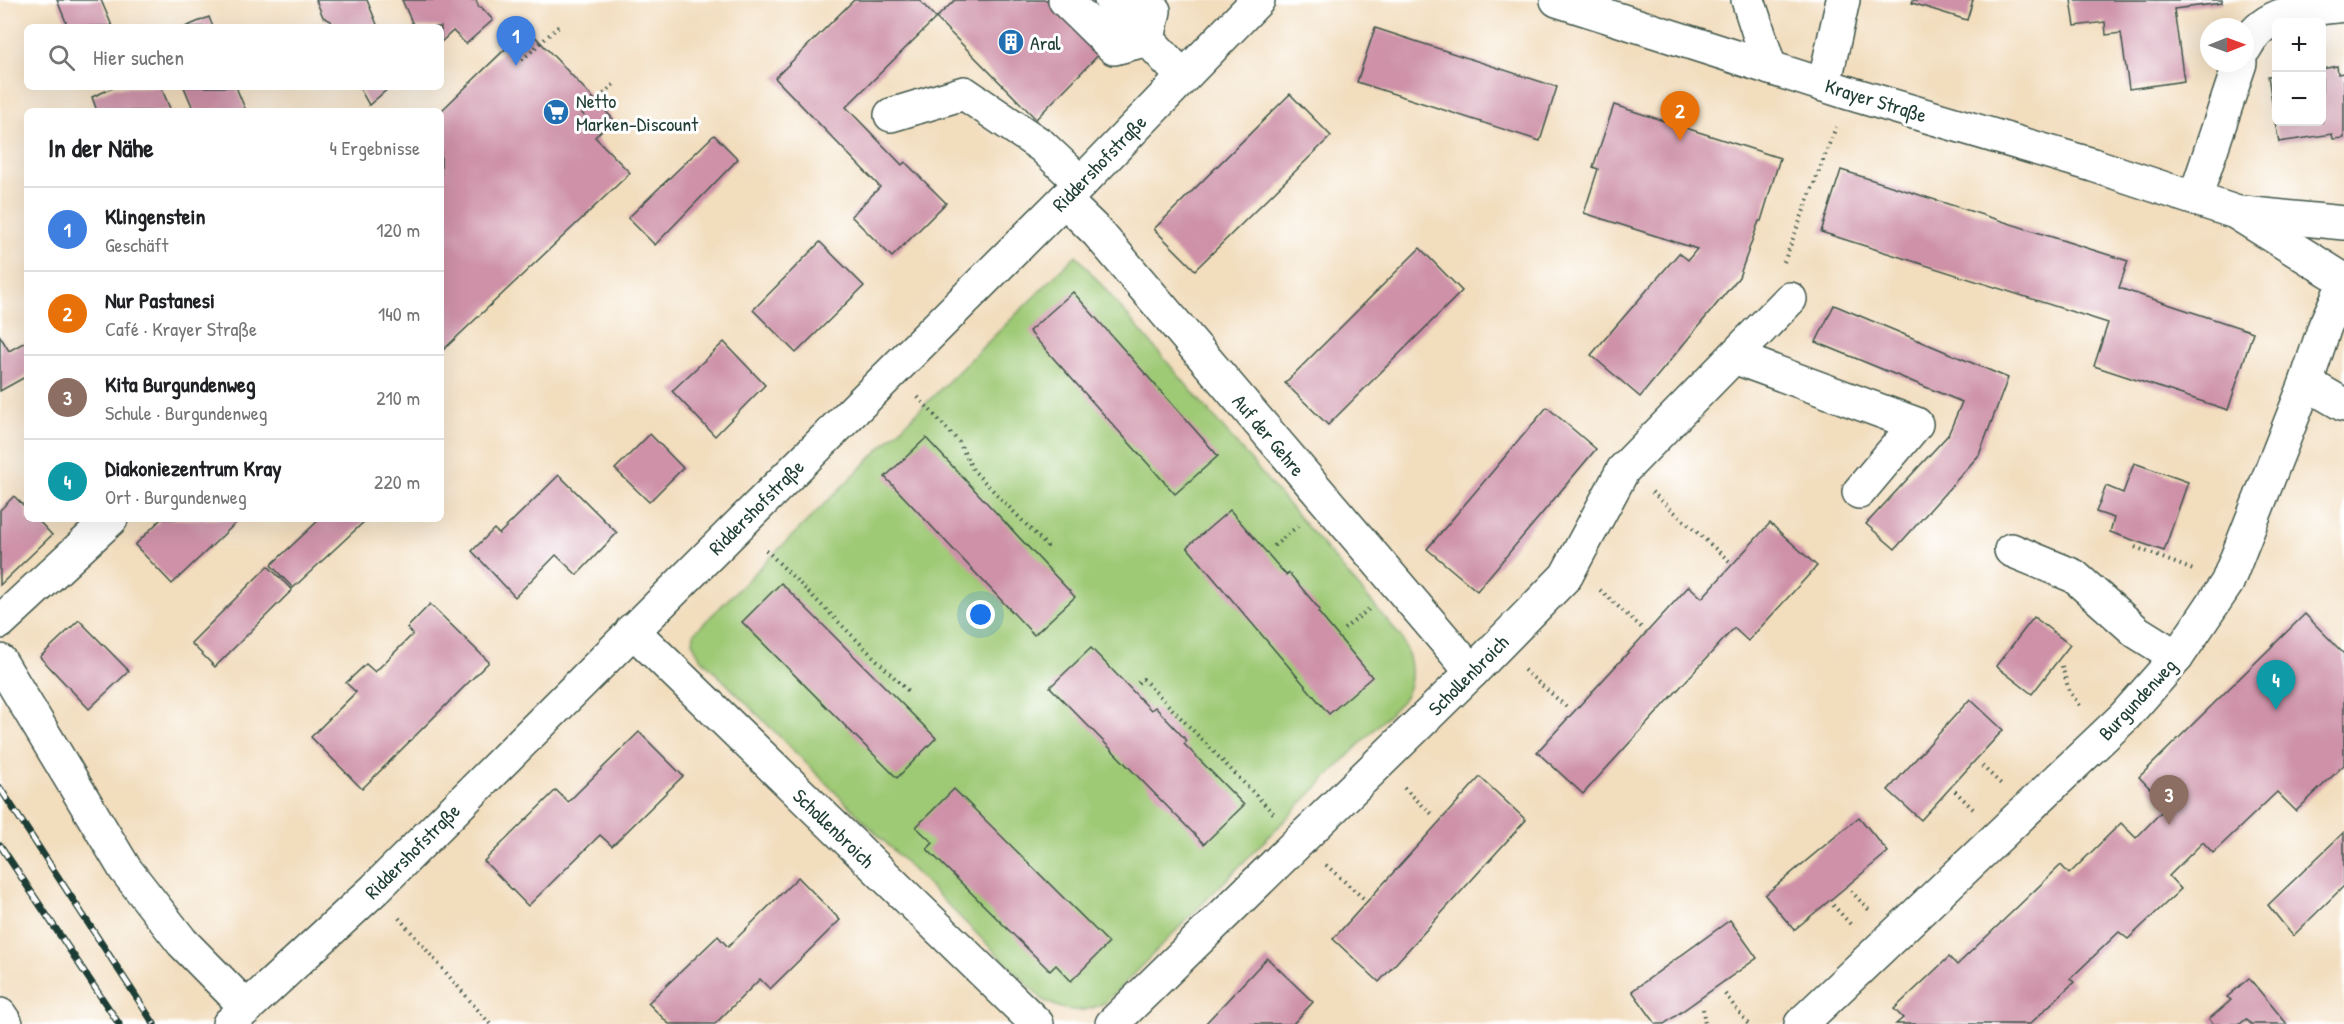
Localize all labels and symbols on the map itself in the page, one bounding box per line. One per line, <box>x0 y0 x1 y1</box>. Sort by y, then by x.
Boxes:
pin: 1 <box>496 16 536 66</box>
north arrow <box>2200 18 2254 72</box>
building icon: Aral <box>996 27 1026 57</box>
place label: Aral <box>1030 29 1061 56</box>
street label: Krayer Straße <box>1822 72 1930 128</box>
place label: Netto Marken-Discount <box>576 87 699 137</box>
pin: 2 <box>1660 92 1700 141</box>
supermarket icon: Netto Marken-Discount <box>541 97 571 127</box>
street label: Riddershofstraße <box>1046 109 1152 217</box>
street label: Auf der Gehre <box>1227 388 1311 482</box>
street label: Riddershofstraße <box>702 453 810 561</box>
your location <box>966 600 995 629</box>
street label: Schollenbroich <box>1422 629 1514 721</box>
street label: Burgundenweg <box>2092 652 2182 746</box>
pin: 4 <box>2256 660 2296 710</box>
pin: 3 <box>2150 776 2188 825</box>
street label: Schollenbroich <box>787 782 881 874</box>
street label: Riddershofstraße <box>358 797 466 905</box>

